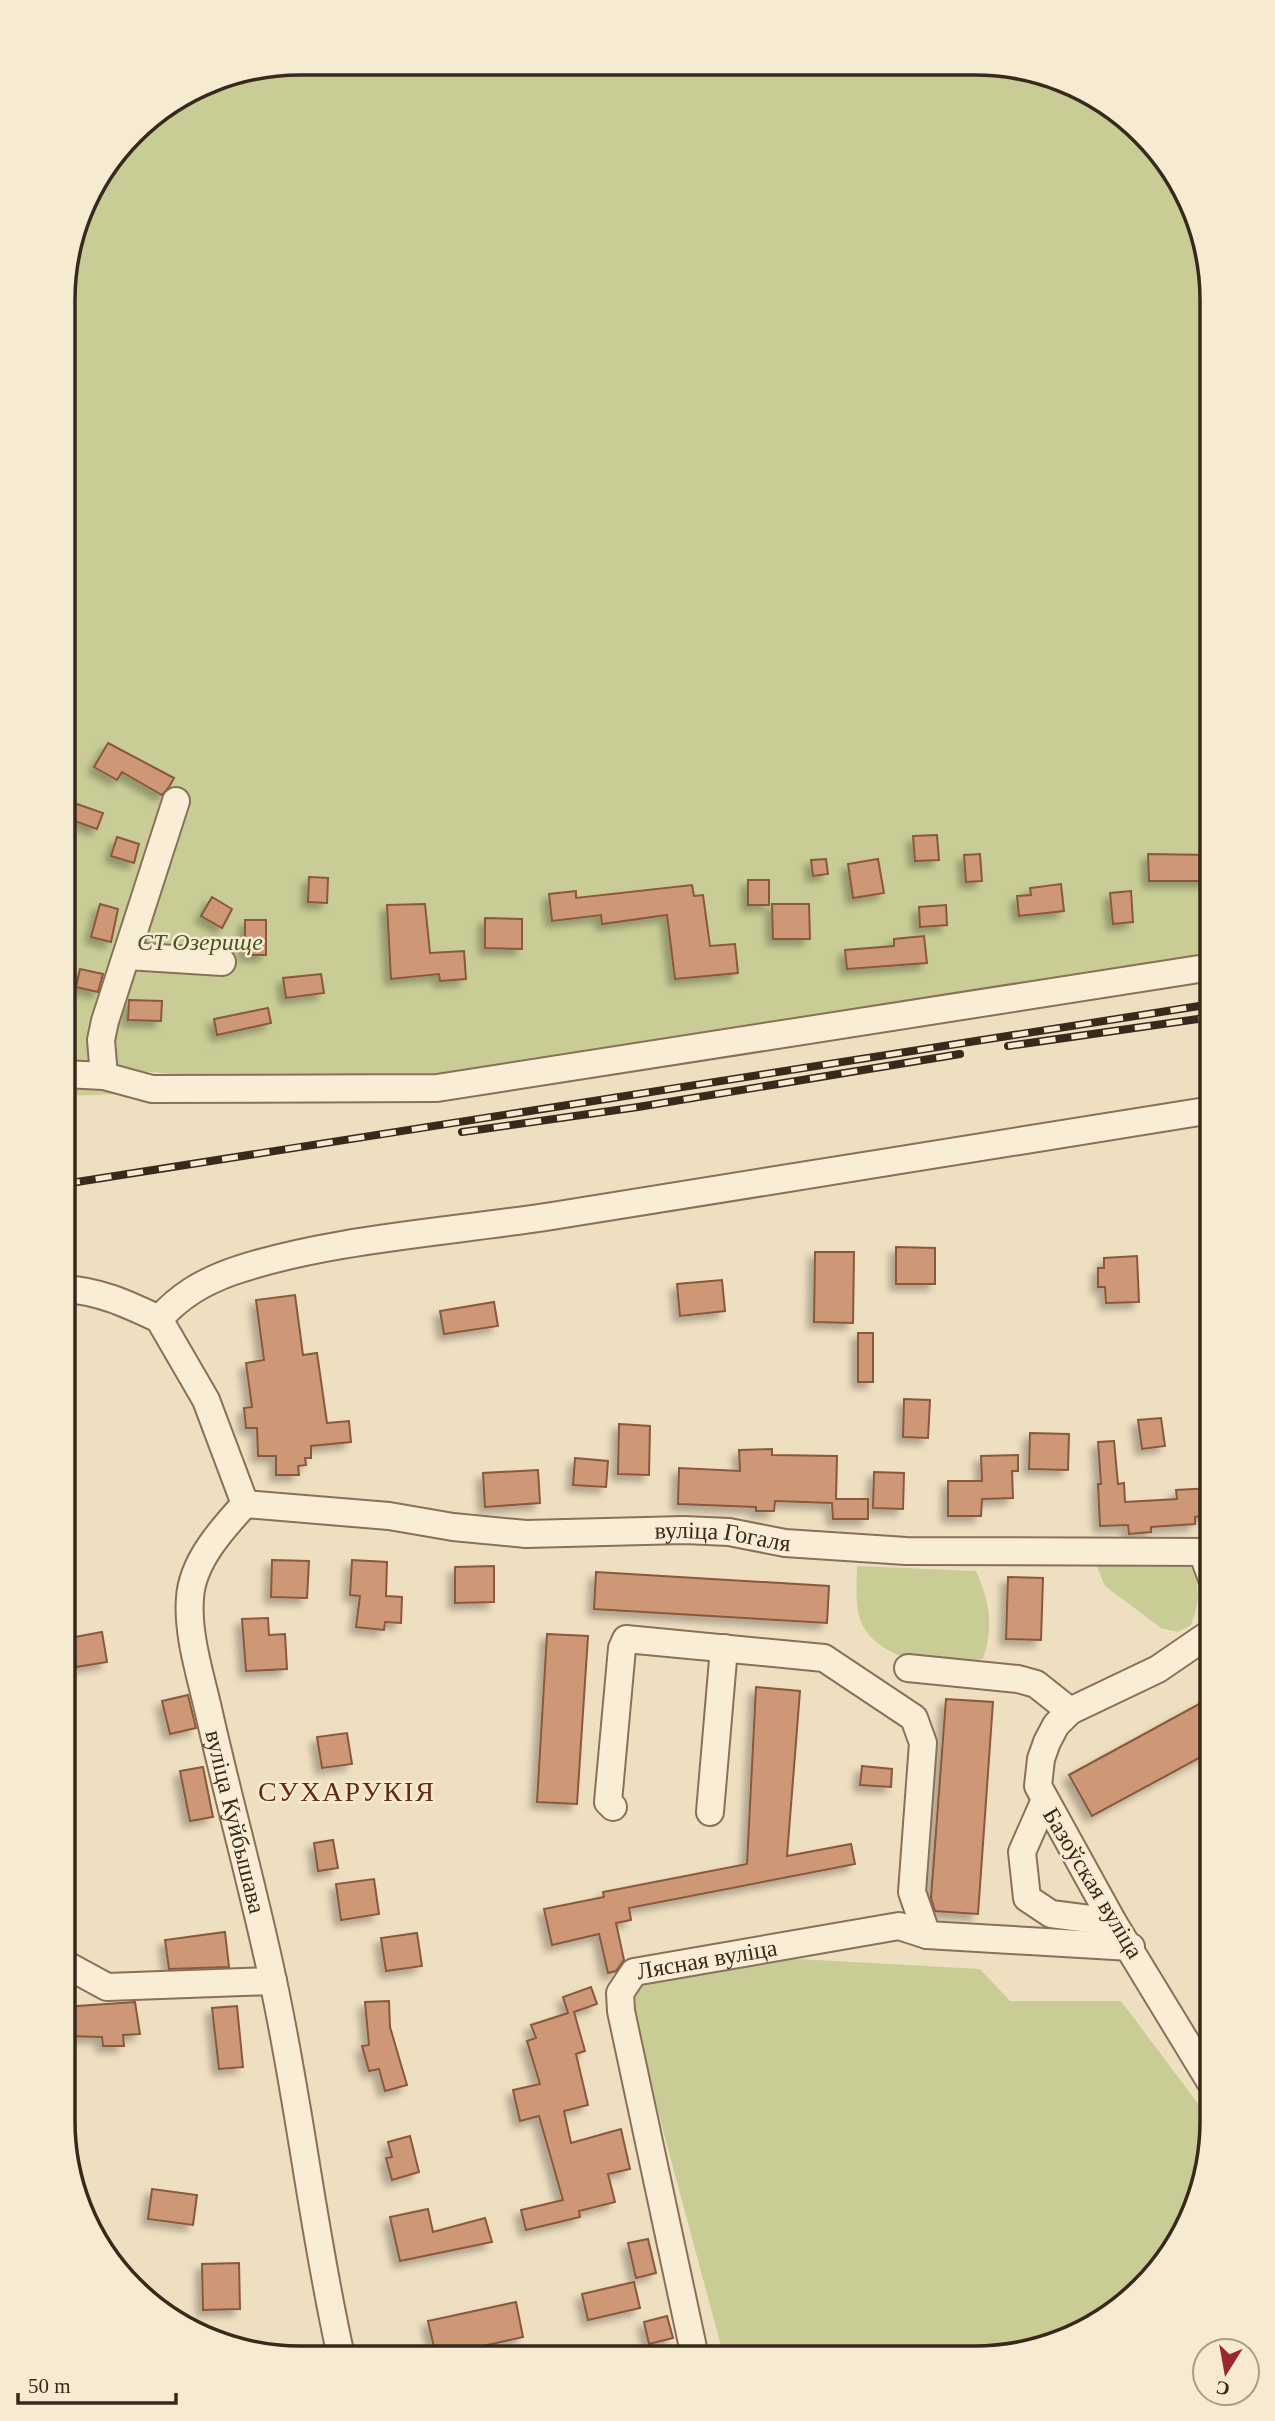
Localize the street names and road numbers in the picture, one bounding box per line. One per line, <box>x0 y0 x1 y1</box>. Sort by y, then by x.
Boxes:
street label: вуліца Гогаля <box>654 1517 791 1556</box>
street label: вуліца Куйбышава <box>200 1728 270 1916</box>
street label: Базоўская вуліца <box>1038 1803 1148 1963</box>
street label: Лясная вуліца <box>635 1934 779 1984</box>

